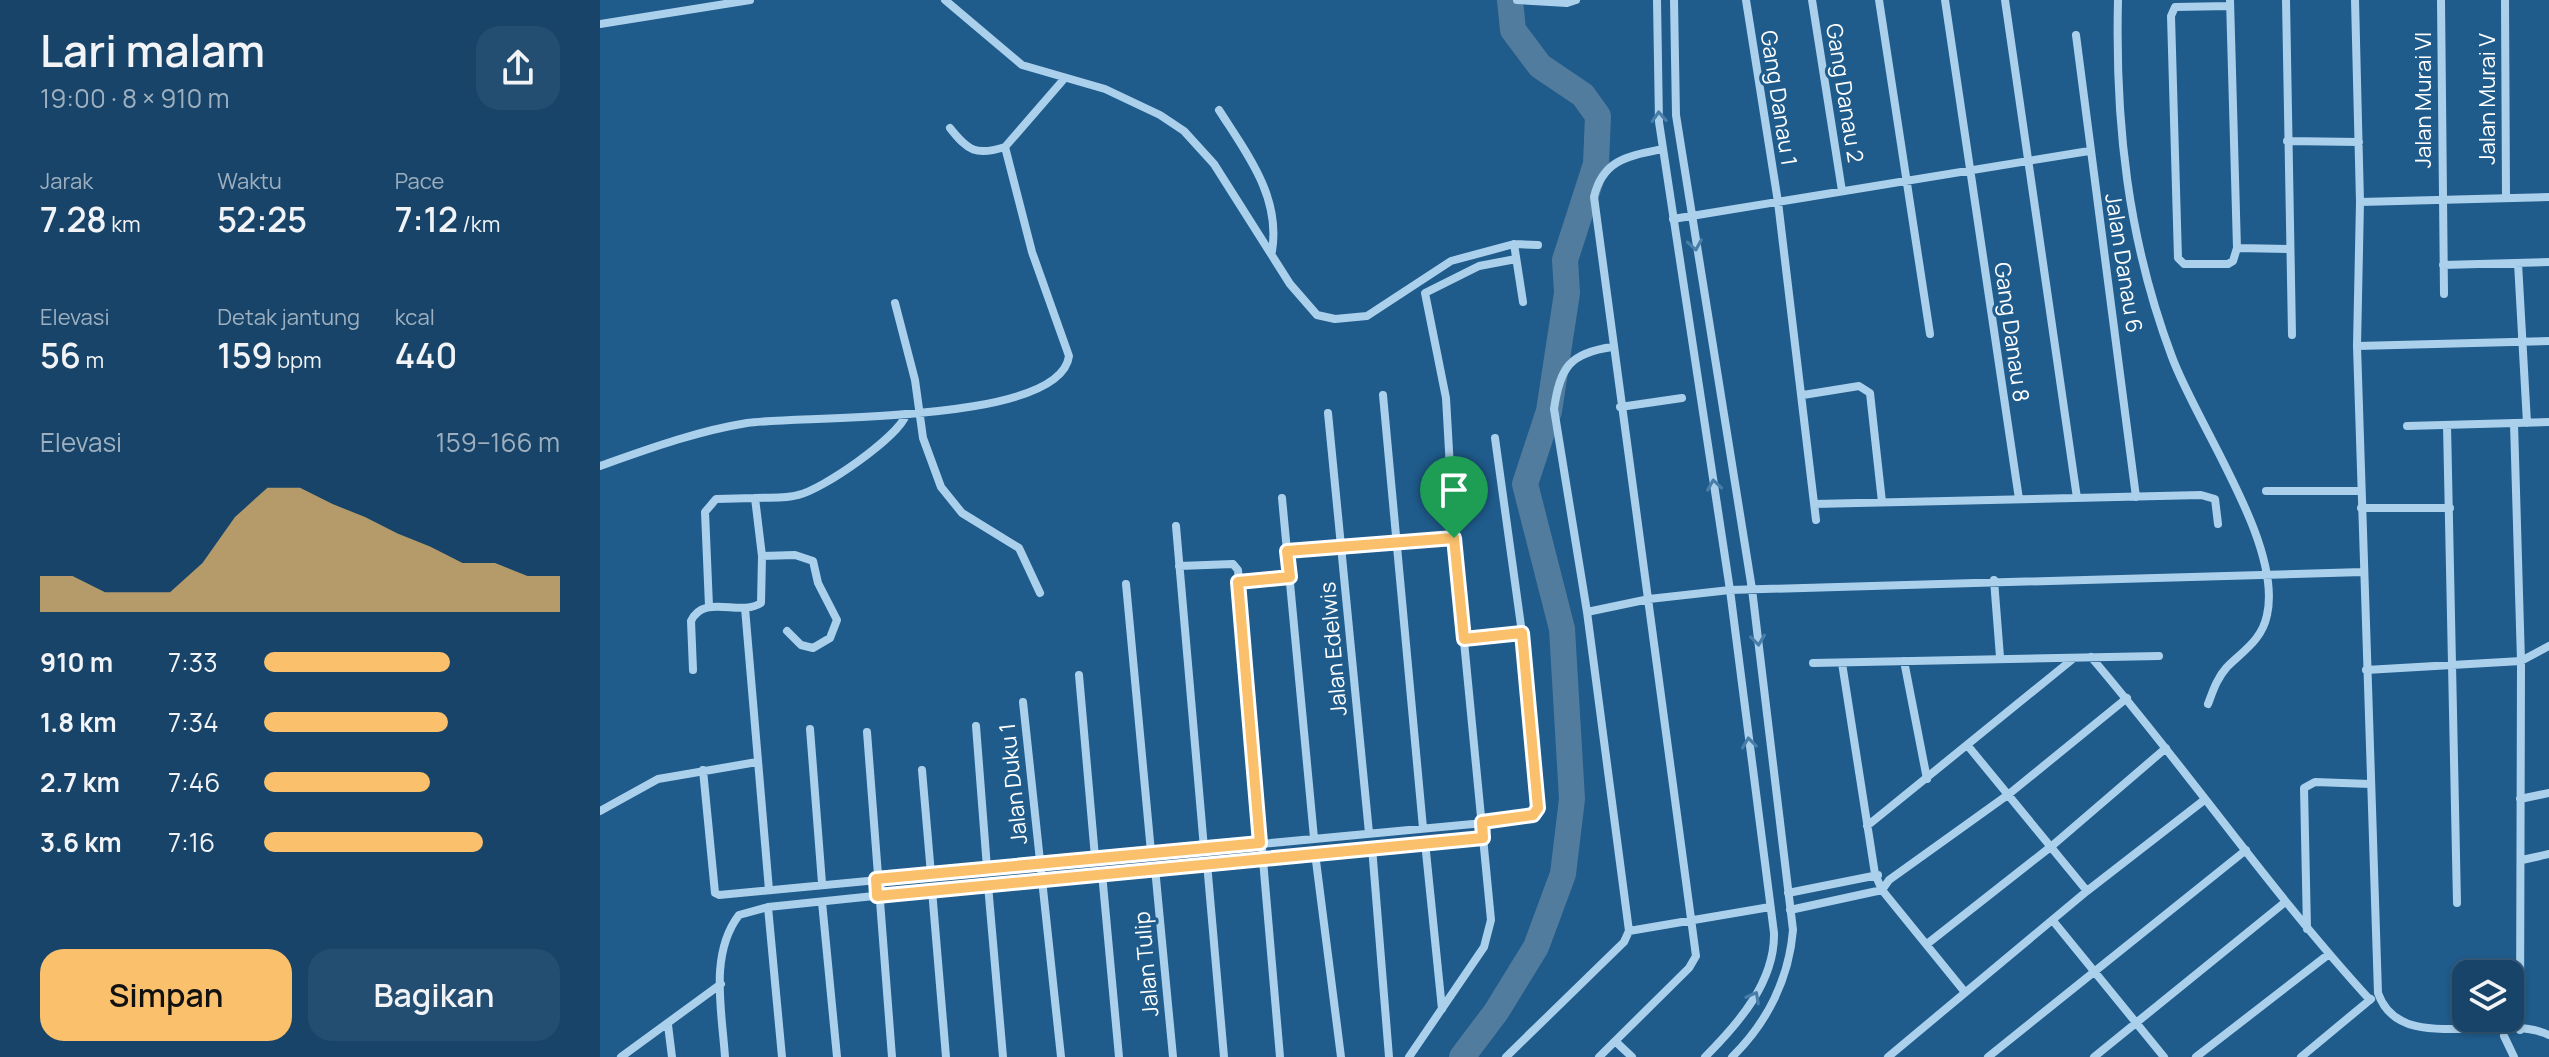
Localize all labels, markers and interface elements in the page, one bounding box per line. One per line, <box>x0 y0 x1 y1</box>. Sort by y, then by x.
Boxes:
text: Lari malam <box>40 20 265 80</box>
street label: Gang Danau 2 <box>1819 21 1871 165</box>
button: share <box>476 26 560 110</box>
street label: Gang Danau 1 <box>1754 28 1804 168</box>
street label: Jalan Murai VI <box>2408 32 2438 168</box>
street label: Jalan Murai V <box>2472 33 2502 165</box>
text: 19:00 · 8 × 910 m <box>40 80 230 116</box>
one-way arrow <box>1651 111 1668 123</box>
text: Jarak <box>40 166 93 196</box>
text: Waktu <box>217 166 282 196</box>
text: Pace <box>395 166 444 196</box>
street label: Jalan Danau 6 <box>2098 191 2150 335</box>
text: 7.28 <box>40 196 107 242</box>
text: 52:25 <box>217 196 307 242</box>
text: 7:12 <box>395 196 458 242</box>
text: km <box>107 209 141 239</box>
text: /km <box>458 209 500 239</box>
one-way arrow <box>1686 238 1703 251</box>
street label: Gang Danau 8 <box>1987 260 2037 404</box>
text: Elevasi <box>40 302 110 332</box>
text: Detak jantung <box>217 302 360 332</box>
text: kcal <box>395 302 435 332</box>
text: 56 <box>40 332 81 378</box>
text: 159 <box>217 332 273 378</box>
text: 440 <box>395 332 457 378</box>
text: m <box>81 345 104 375</box>
text: bpm <box>273 345 322 375</box>
text: Elevasi <box>40 424 122 460</box>
text: 159–166 m <box>436 424 560 460</box>
pin <box>1420 456 1488 538</box>
icon: arrive <box>1432 468 1476 512</box>
one-way arrow <box>1706 479 1723 492</box>
street label: Jalan Edelwis <box>1312 581 1354 717</box>
one-way arrow <box>1749 633 1766 646</box>
text: 910 m <box>40 644 113 680</box>
text: 7:33 <box>168 644 218 680</box>
text: 1.8 km <box>40 704 117 740</box>
text: 7:34 <box>168 704 219 740</box>
street label: Jalan Duku 1 <box>992 722 1034 846</box>
one-way arrow <box>1741 736 1758 749</box>
text: 2.7 km <box>40 764 120 800</box>
text: 7:46 <box>168 764 220 800</box>
text: 3.6 km <box>40 824 122 860</box>
text: 7:16 <box>168 824 215 860</box>
street label: Jalan Tulip <box>1126 910 1166 1018</box>
button: Simpan <box>40 949 292 1041</box>
button: Bagikan <box>308 949 560 1041</box>
map controls <box>2452 960 2524 1032</box>
button: layers <box>2452 960 2524 1032</box>
one-way arrow <box>1744 991 1759 1005</box>

